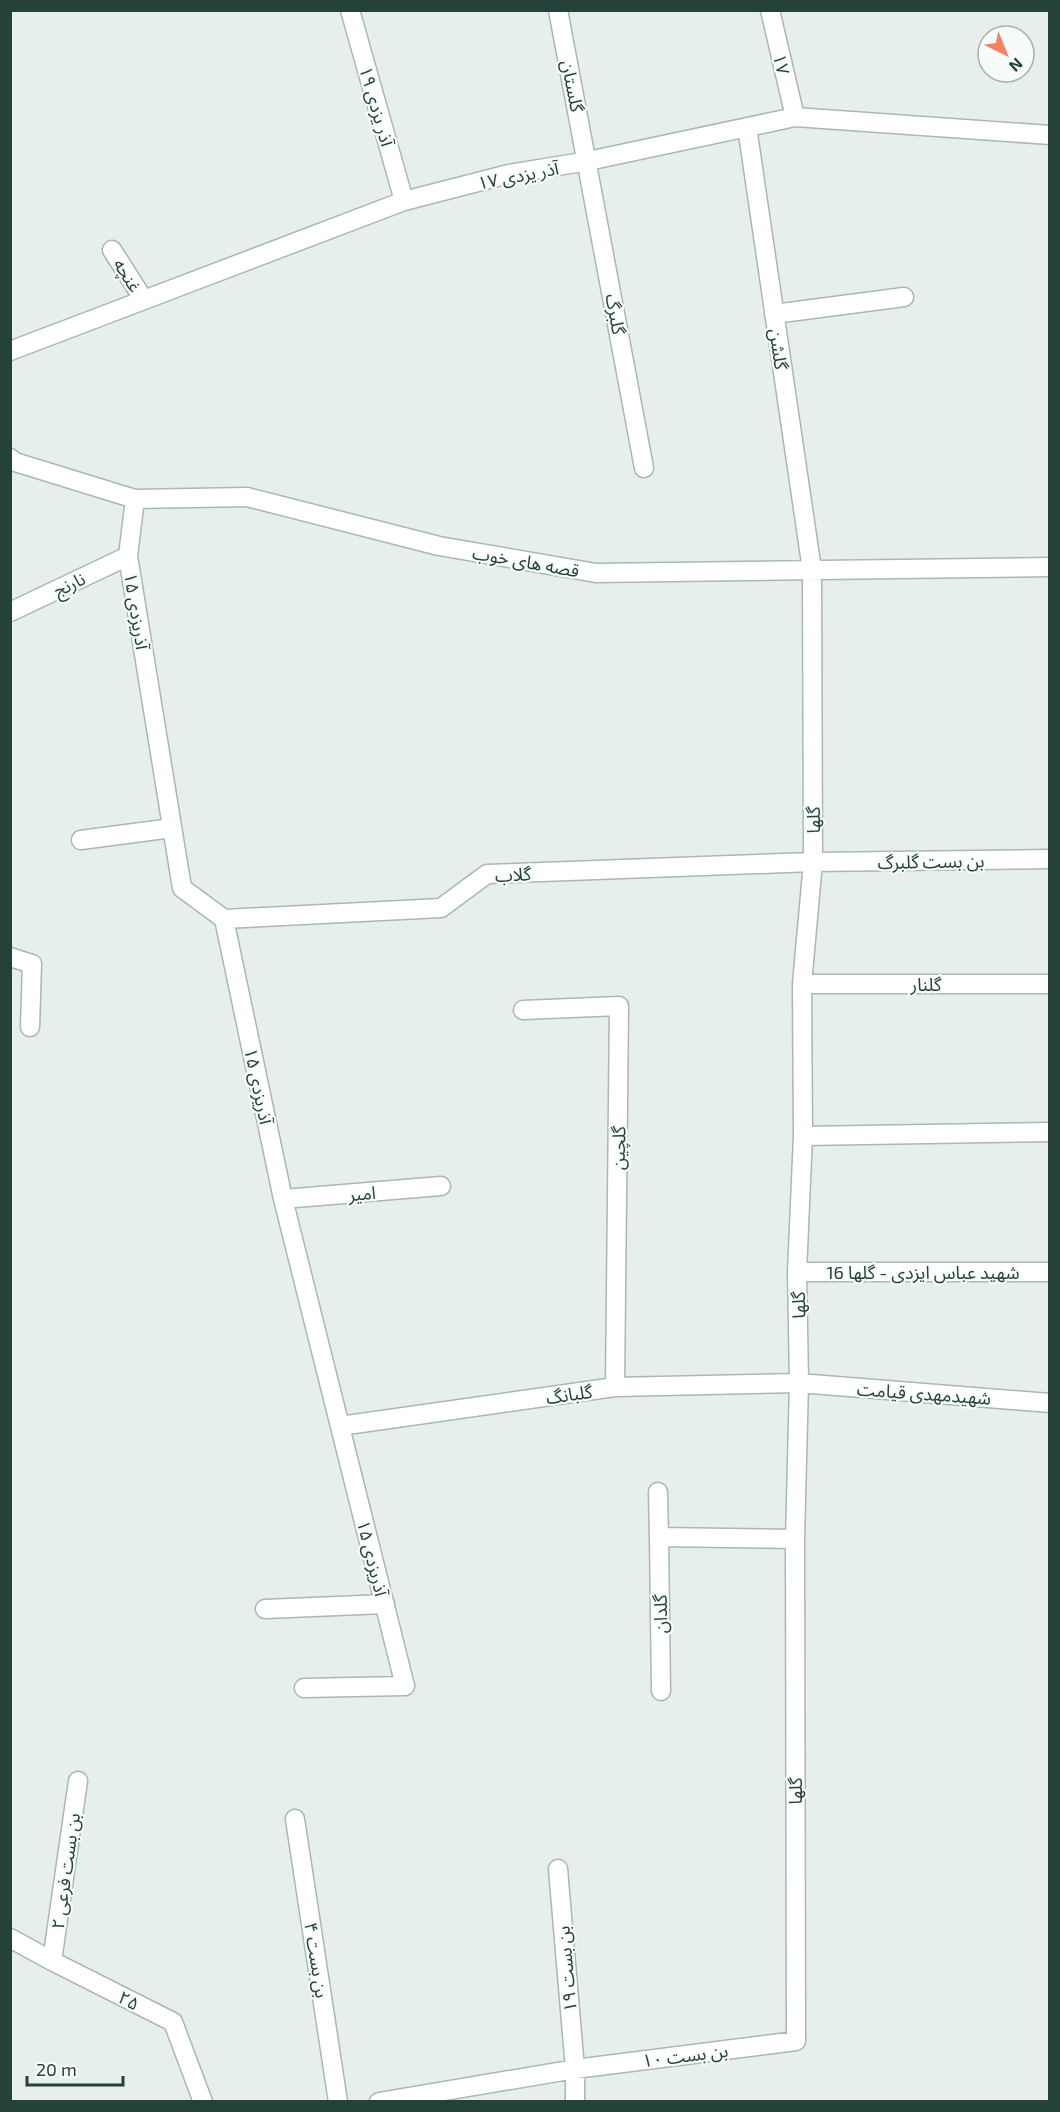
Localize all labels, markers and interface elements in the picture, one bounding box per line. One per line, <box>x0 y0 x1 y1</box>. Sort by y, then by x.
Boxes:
north arrow <box>976 24 1036 84</box>
street label: ۱۷ <box>769 51 795 77</box>
text: N <box>1006 54 1027 76</box>
street label: گلستان <box>556 58 589 115</box>
street label: آذر یزدی ۱۹ <box>354 63 399 150</box>
street label: آذر یزدی ۱۷ <box>476 156 561 195</box>
street label: غنچه <box>108 254 147 296</box>
street label: گلبرگ <box>601 292 631 337</box>
street label: گلشن <box>764 327 793 372</box>
street label: قصه های خوب <box>471 541 581 582</box>
street label: نارنج <box>49 567 90 604</box>
street label: ۱۵ آذریزدی <box>119 571 154 652</box>
street label: گلها <box>802 806 824 834</box>
street label: بن بست گلبرگ <box>877 849 985 874</box>
street label: گلاب <box>494 862 532 886</box>
street label: گلنار <box>910 973 942 996</box>
street label: ۱۵ آذریزدی <box>239 1046 278 1127</box>
street label: گلچین <box>607 1125 630 1170</box>
street label: امیر <box>346 1181 377 1206</box>
street label: شهید عباس ایزدی - گلها 16 <box>826 1261 1020 1284</box>
street label: گلها <box>787 1291 809 1319</box>
street label: شهیدمهدی قیامت <box>856 1377 992 1410</box>
street label: گلبانگ <box>544 1380 594 1408</box>
street label: ۱۵ آذریزدی <box>352 1518 393 1599</box>
street label: گلدان <box>649 1594 672 1634</box>
street label: گلها <box>784 1777 806 1805</box>
street label: بن بست فرعی ۲ <box>46 1811 85 1931</box>
street label: بن بست ۴ <box>299 1921 334 1999</box>
street label: بن بست ۱۹ <box>551 1925 582 2013</box>
street label: ۲۵ <box>115 1986 143 2014</box>
street label: بن بست ۱۰ <box>641 2039 729 2072</box>
scale bar <box>27 2049 123 2087</box>
text: 20 m <box>36 2058 77 2080</box>

